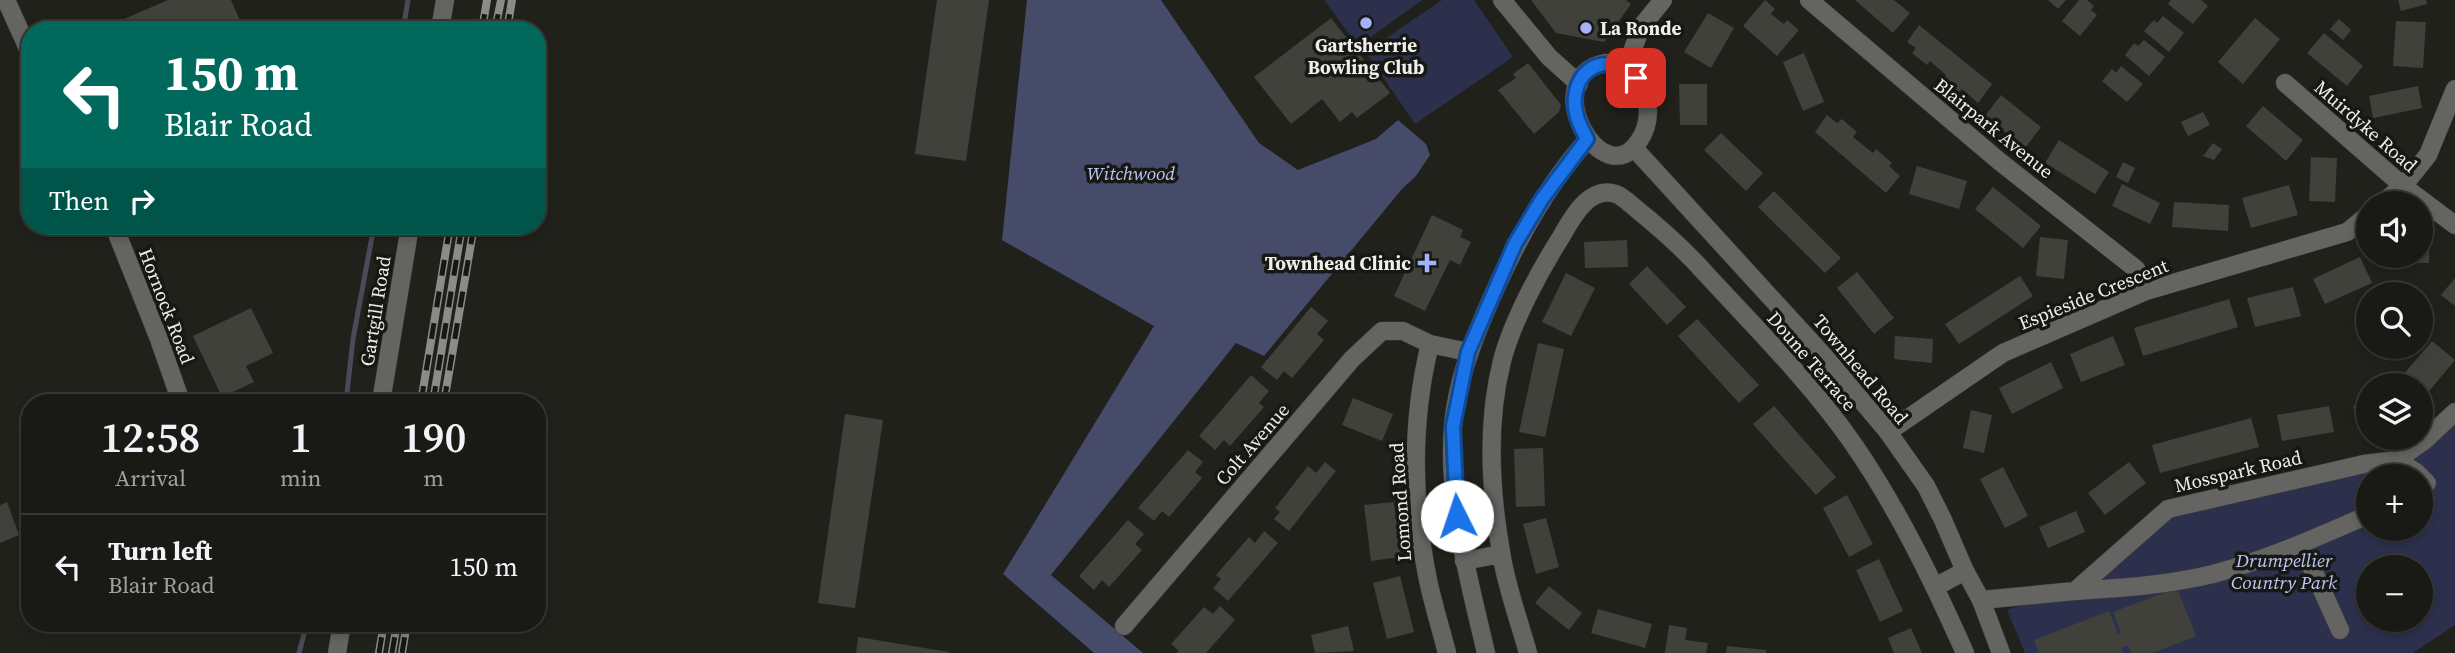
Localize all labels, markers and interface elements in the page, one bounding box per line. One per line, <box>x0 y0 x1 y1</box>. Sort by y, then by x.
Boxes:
marker: Gartsherrie Bowling Club <box>1358 15 1374 31</box>
place label: La Ronde <box>1600 15 1682 41</box>
marker: La Ronde <box>1578 20 1594 36</box>
place label: Gartsherrie Bowling Club <box>1308 32 1425 80</box>
text: 150 m <box>164 39 299 106</box>
pin <box>1606 48 1666 108</box>
icon: left <box>49 49 140 140</box>
icon: arrive <box>1617 59 1655 97</box>
street label: Blairpark Avenue <box>1929 72 2059 184</box>
street label: Muirdyke Road <box>2309 74 2423 178</box>
text: Blair Road <box>164 103 312 147</box>
park label: Witchwood <box>1087 160 1175 186</box>
icon: right <box>123 182 161 220</box>
text: Then <box>49 183 109 219</box>
map controls <box>2356 191 2433 632</box>
button: sound <box>2356 191 2433 268</box>
street label: Hornock Road <box>133 244 201 368</box>
place label: Townhead Clinic <box>1265 250 1411 276</box>
street label: Espieside Crescent <box>2014 252 2172 336</box>
marker: Townhead Clinic <box>1417 253 1437 273</box>
street label: Gartgill Road <box>353 254 397 368</box>
button: search <box>2356 282 2433 359</box>
street label: Doune Terrace <box>1761 306 1863 416</box>
street label: Townhead Road <box>1808 309 1915 429</box>
button: layers <box>2356 373 2433 450</box>
street label: Colt Avenue <box>1209 397 1295 491</box>
text: 12:58 <box>100 408 200 466</box>
text: 1 <box>290 408 312 466</box>
text: 190 <box>401 408 466 466</box>
street label: Lomond Road <box>1383 441 1417 562</box>
street label: Mosspark Road <box>2172 444 2304 498</box>
text: Arrival <box>115 462 186 494</box>
text: min <box>280 462 321 494</box>
text: m <box>423 462 444 494</box>
button: + <box>2356 464 2433 541</box>
position arrow <box>1420 479 1494 553</box>
text: Turn left <box>108 533 212 569</box>
park label: Drumpellier Country Park <box>2231 547 2337 595</box>
icon: left <box>49 548 87 586</box>
text: 150 m <box>450 549 518 585</box>
button: − <box>2356 555 2433 632</box>
text: Blair Road <box>108 569 215 601</box>

